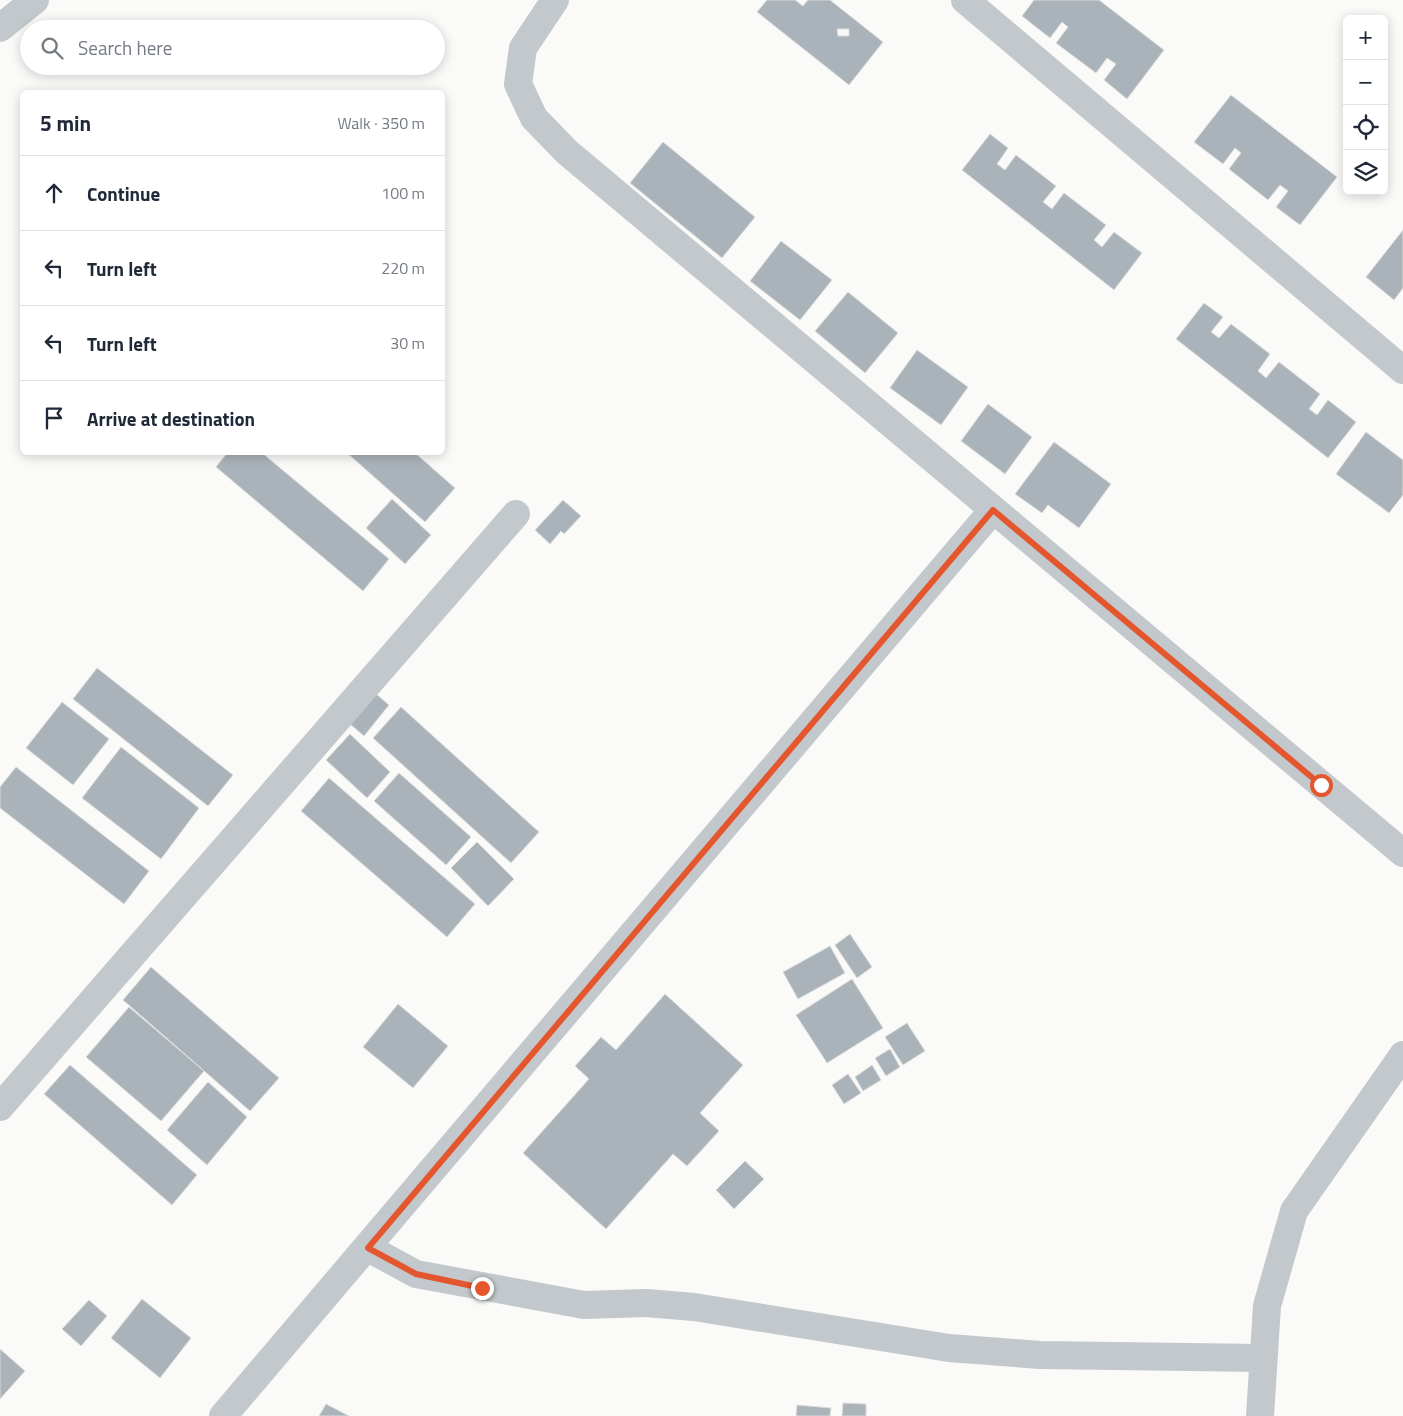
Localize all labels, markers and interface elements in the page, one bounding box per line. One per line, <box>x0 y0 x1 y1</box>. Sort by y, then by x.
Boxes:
map controls <box>1343 15 1388 195</box>
button: + <box>1343 15 1388 60</box>
search box <box>20 20 445 75</box>
text: Search here <box>78 33 172 62</box>
icon: search <box>38 34 66 62</box>
button: − <box>1343 60 1388 105</box>
button: locate <box>1343 105 1388 150</box>
text: 5 min <box>40 107 91 139</box>
text: Walk · 350 m <box>337 111 425 135</box>
button: layers <box>1343 150 1388 195</box>
icon: ahead <box>40 179 68 207</box>
text: Continue <box>87 179 160 208</box>
text: 100 m <box>381 181 425 205</box>
icon: left <box>40 254 68 282</box>
text: Turn left <box>87 254 157 283</box>
text: 220 m <box>381 256 425 280</box>
icon: left <box>40 329 68 357</box>
text: Turn left <box>87 329 157 358</box>
text: 30 m <box>390 331 425 355</box>
icon: arrive <box>40 404 68 432</box>
text: Arrive at destination <box>87 404 255 433</box>
route start <box>1310 774 1333 797</box>
route end <box>471 1277 494 1300</box>

